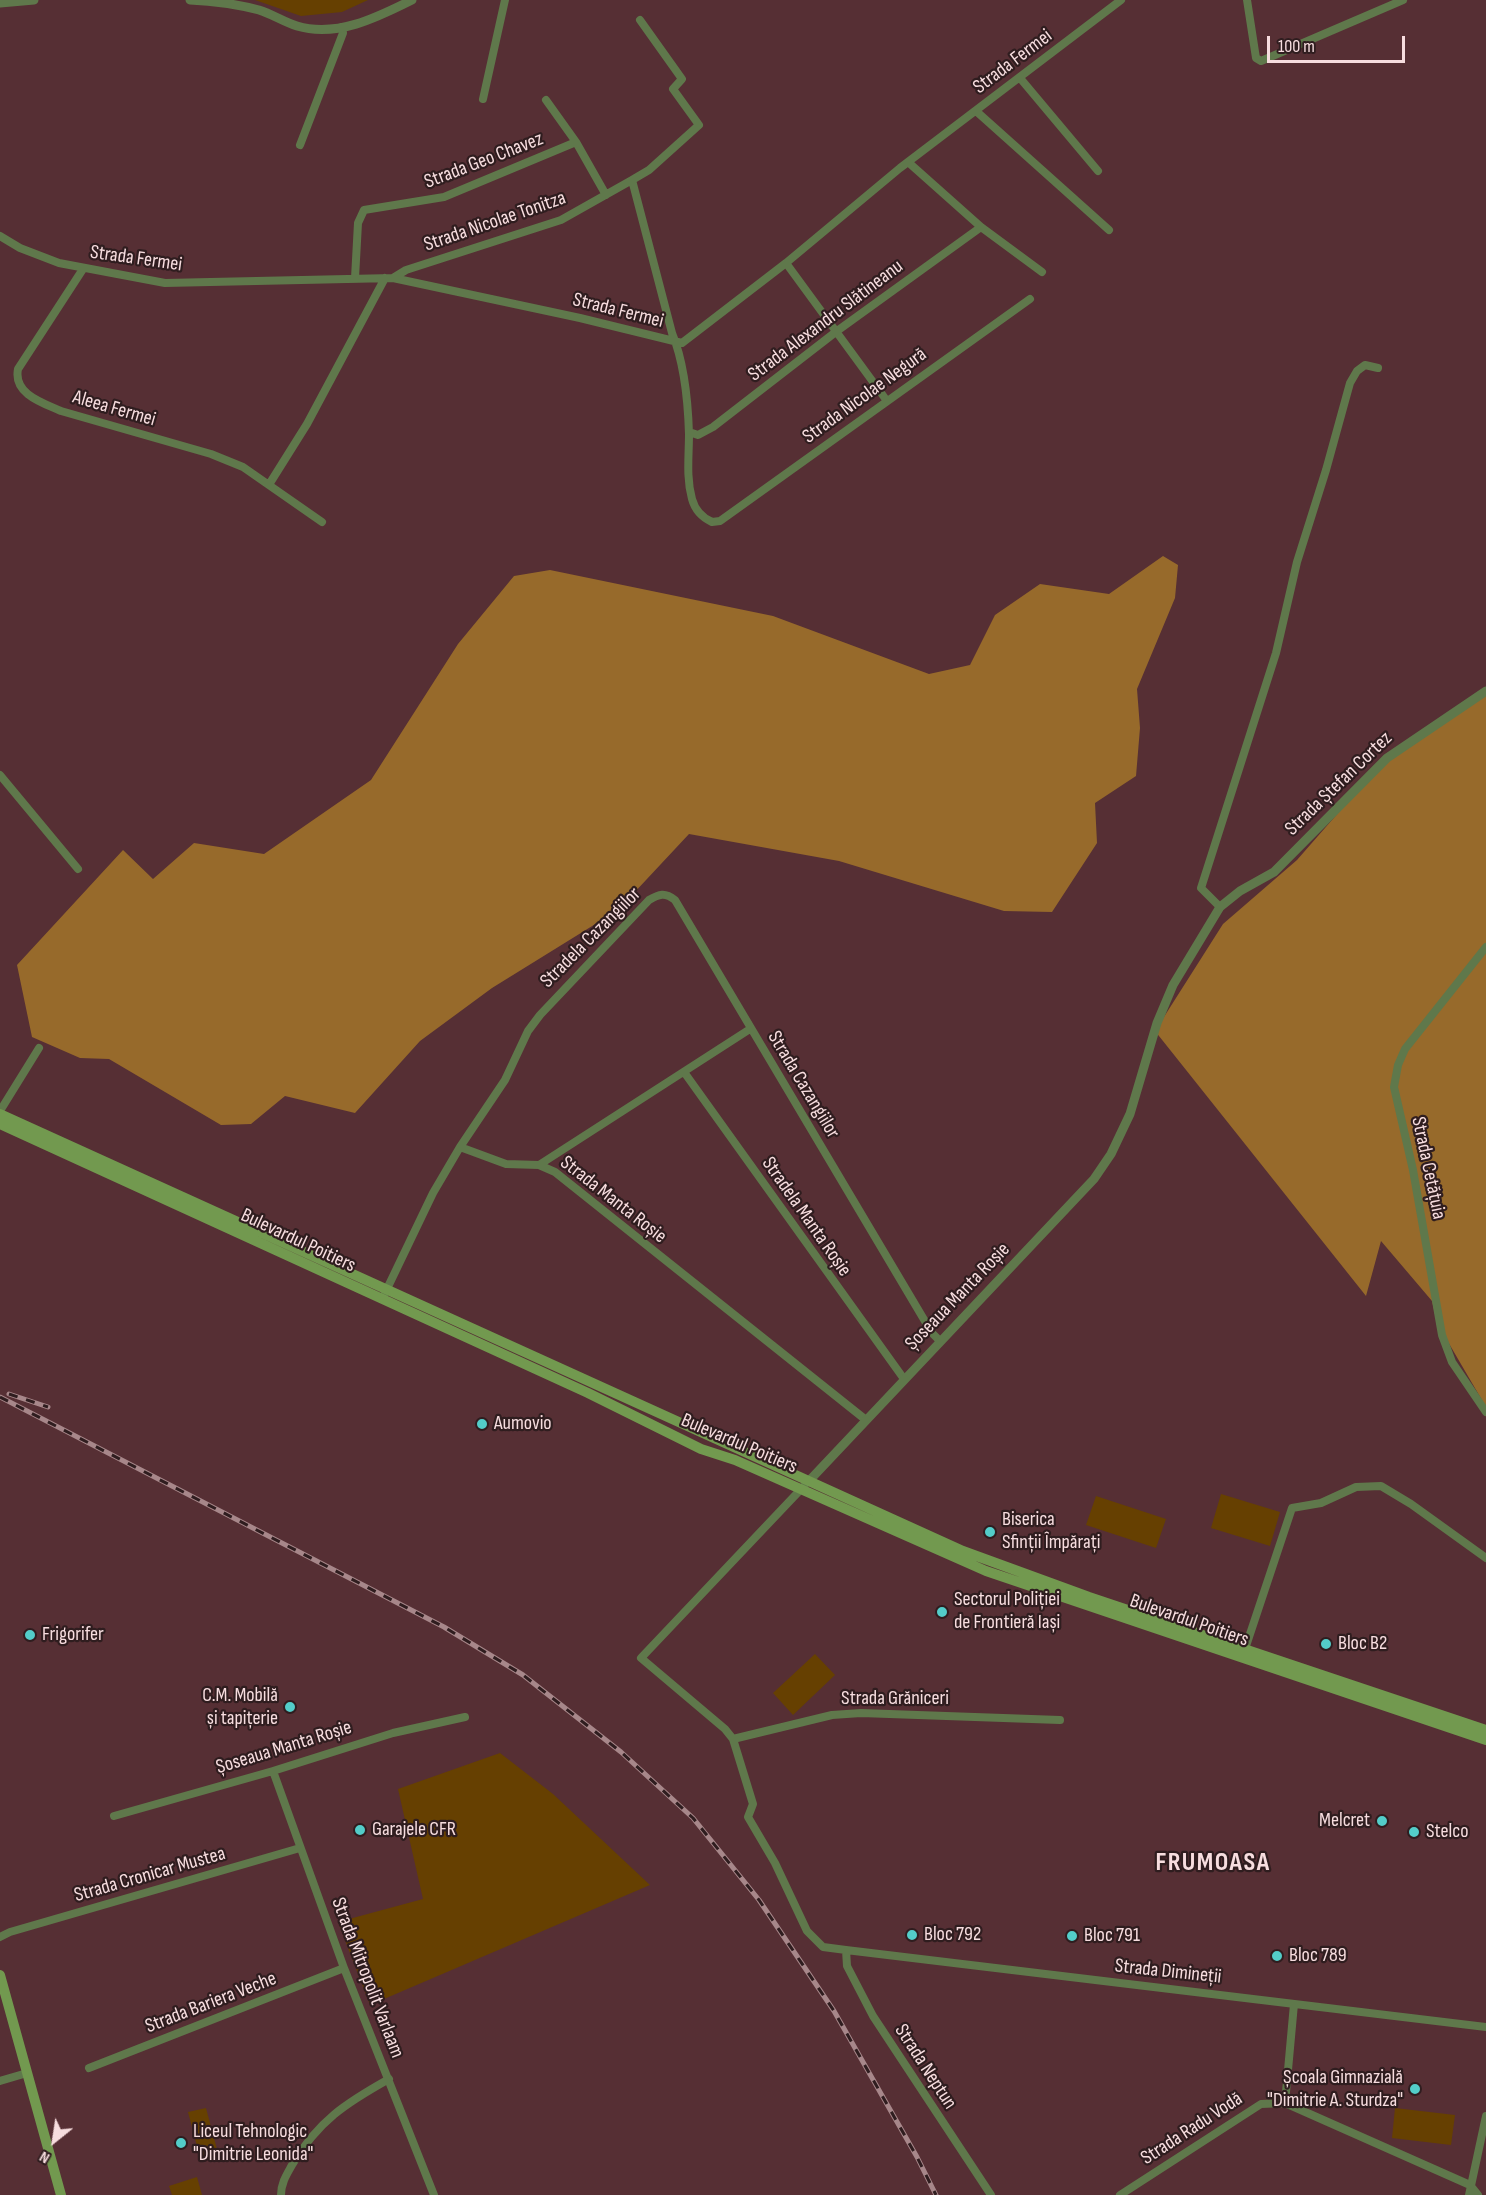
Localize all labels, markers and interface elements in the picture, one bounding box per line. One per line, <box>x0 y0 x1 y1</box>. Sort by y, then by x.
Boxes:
scale bar <box>1270 24 1408 62</box>
street label: Strada Fermei <box>969 25 1057 99</box>
text: 100 m <box>1278 36 1315 57</box>
street label: Strada Geo Chavez <box>421 127 547 195</box>
street label: Strada Nicolae Tonitza <box>421 187 569 257</box>
street label: Strada Fermei <box>88 241 184 277</box>
street label: Strada Alexandru Slătineanu <box>744 255 908 387</box>
street label: Strada Fermei <box>570 288 666 334</box>
street label: Strada Nicolae Negură <box>798 343 932 449</box>
street label: Aleea Fermei <box>70 386 158 432</box>
street label: Strada Ștefan Cortez <box>1280 727 1398 841</box>
street label: Stradela Cazangiilor <box>536 883 646 993</box>
street label: Strada Cazangiilor <box>762 1027 844 1143</box>
street label: Strada Cetățuia <box>1405 1115 1451 1221</box>
street label: Strada Manta Roșie <box>555 1151 671 1249</box>
street label: Stradela Manta Roșie <box>756 1153 856 1281</box>
street label: Bulevardul Poitiers <box>237 1204 359 1278</box>
street label: Șoseaua Manta Roșie <box>901 1238 1015 1356</box>
street label: Bulevardul Poitiers <box>677 1409 801 1479</box>
place label: Aumovio <box>494 1412 552 1436</box>
marker: Aumovio <box>475 1417 489 1431</box>
place label: Biserica Sfinții Împărați <box>1002 1508 1100 1555</box>
marker: Biserica Sfinții Împărați <box>983 1525 997 1539</box>
place label: Sectorul Poliției de Frontieră Iași <box>954 1588 1060 1635</box>
street label: Bulevardul Poitiers <box>1126 1589 1252 1653</box>
marker: Sectorul Poliției de Frontieră Iași <box>935 1605 949 1619</box>
place label: Frigorifer <box>42 1623 104 1647</box>
marker: Frigorifer <box>23 1628 37 1642</box>
place label: Bloc B2 <box>1338 1632 1387 1656</box>
marker: Bloc B2 <box>1319 1637 1333 1651</box>
place label: C.M. Mobilă și tapițerie <box>202 1684 278 1731</box>
street label: Strada Grăniceri <box>841 1687 949 1711</box>
marker: C.M. Mobilă și tapițerie <box>283 1700 297 1714</box>
street label: Șoseaua Manta Roșie <box>213 1716 355 1780</box>
place label: Melcret <box>1319 1809 1370 1833</box>
marker: Melcret <box>1375 1814 1389 1828</box>
place label: Garajele CFR <box>372 1818 456 1842</box>
place label: Stelco <box>1426 1820 1468 1844</box>
marker: Garajele CFR <box>353 1823 367 1837</box>
marker: Stelco <box>1407 1825 1421 1839</box>
street label: Strada Cronicar Mustea <box>72 1842 228 1908</box>
district label: FRUMOASA <box>1155 1847 1271 1879</box>
street label: Strada Mitropolit Varlaam <box>325 1894 409 2062</box>
place label: Bloc 792 <box>924 1923 981 1947</box>
place label: Bloc 791 <box>1084 1924 1140 1948</box>
marker: Bloc 792 <box>905 1928 919 1942</box>
marker: Bloc 791 <box>1065 1929 1079 1943</box>
place label: Bloc 789 <box>1289 1944 1347 1968</box>
marker: Bloc 789 <box>1270 1949 1284 1963</box>
street label: Strada Dimineții <box>1113 1954 1223 1990</box>
street label: Strada Bariera Veche <box>142 1967 280 2039</box>
street label: Strada Neptun <box>889 2020 961 2114</box>
place label: Școala Gimnazială "Dimitrie A. Sturdza" <box>1267 2066 1403 2113</box>
marker: Școala Gimnazială "Dimitrie A. Sturdza" <box>1408 2082 1422 2096</box>
street label: Strada Radu Vodă <box>1137 2087 1247 2171</box>
north arrow <box>24 2111 84 2171</box>
place label: Liceul Tehnologic "Dimitrie Leonida" <box>193 2120 313 2167</box>
marker: Liceul Tehnologic "Dimitrie Leonida" <box>174 2136 188 2150</box>
text: N <box>36 2147 53 2167</box>

